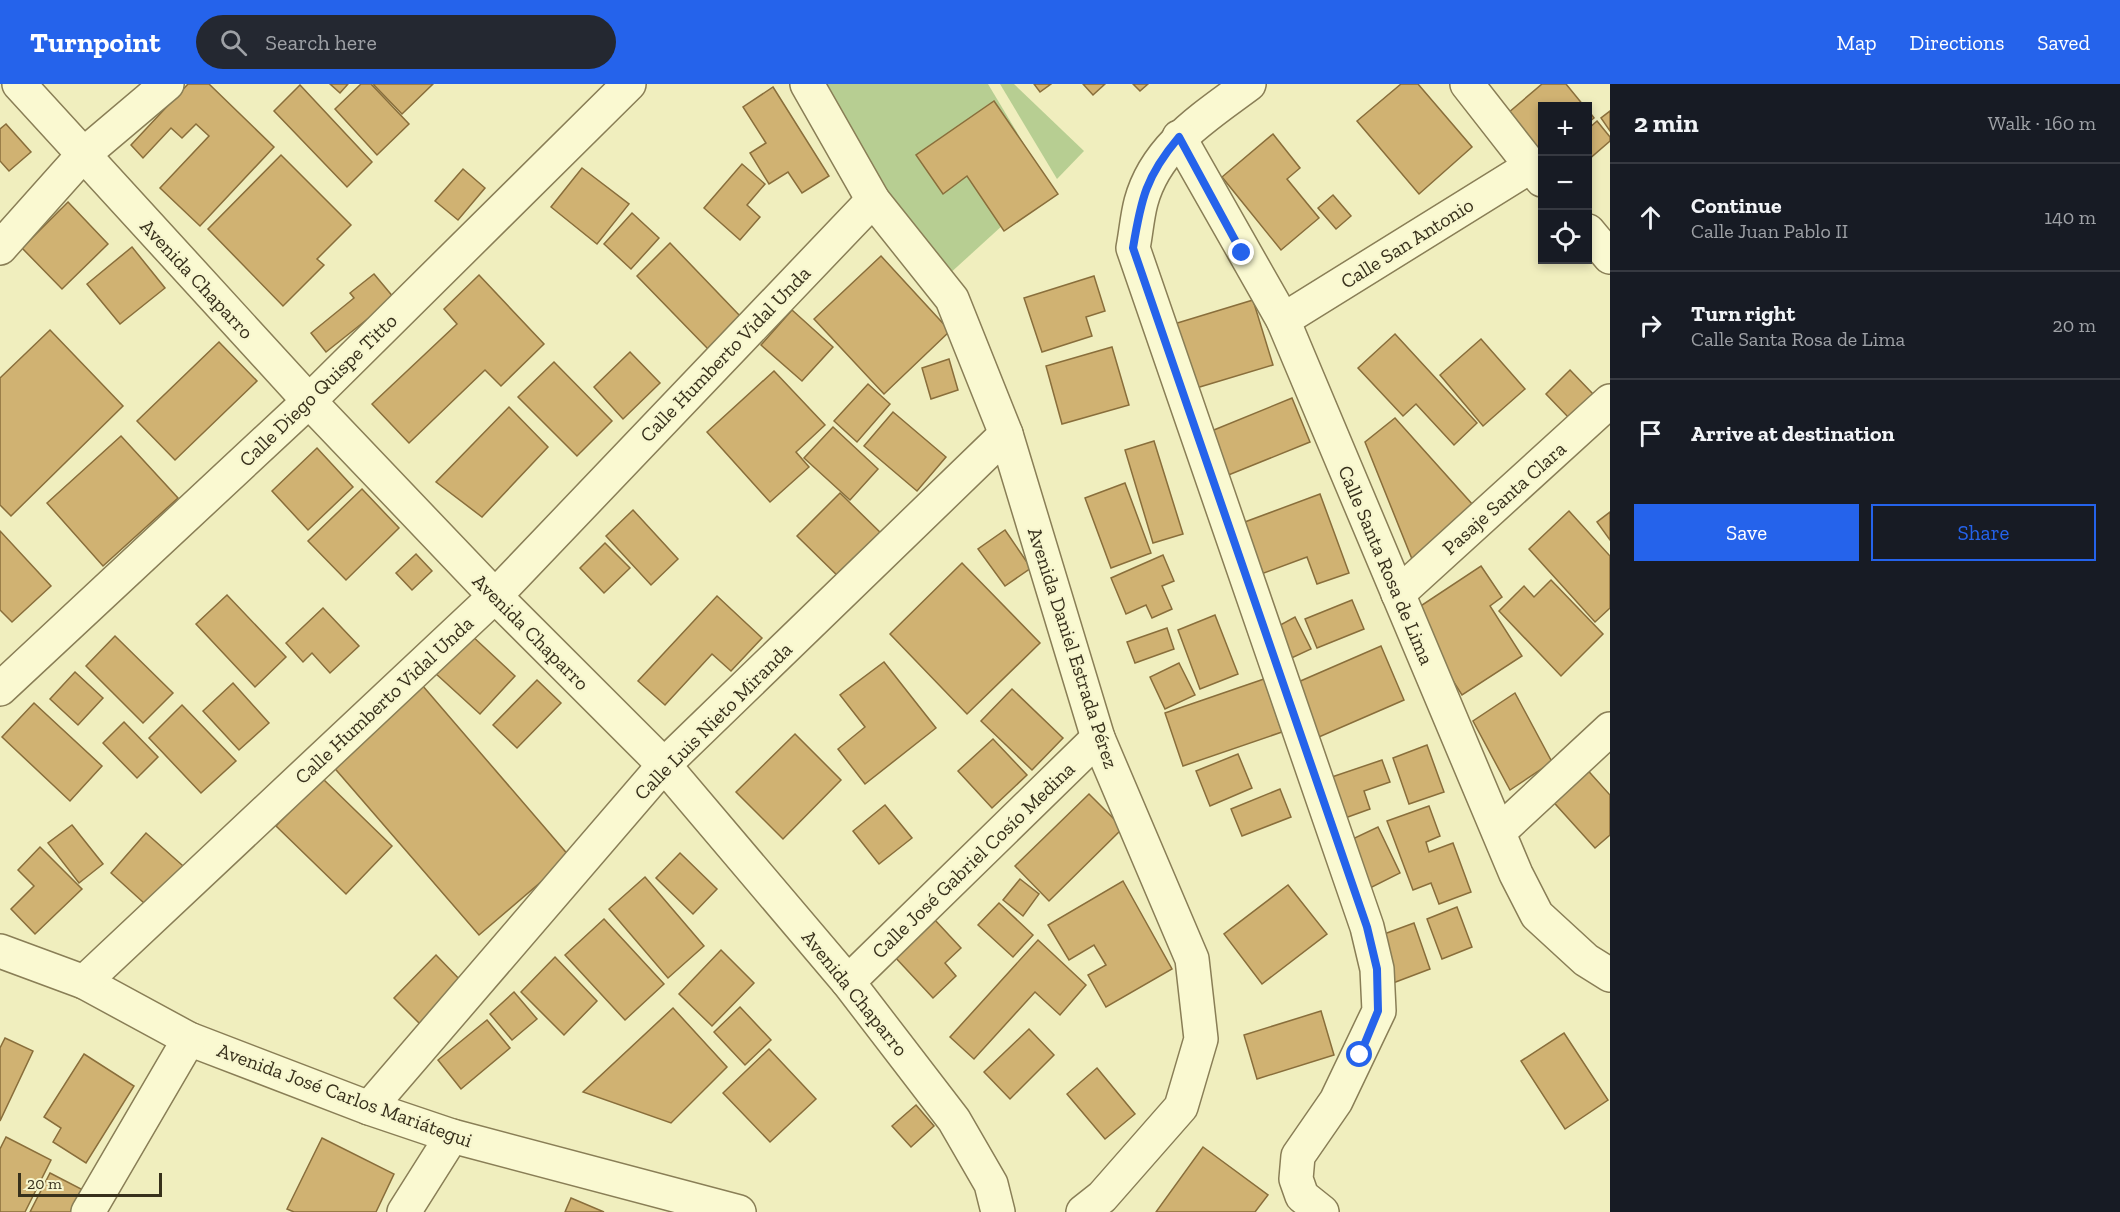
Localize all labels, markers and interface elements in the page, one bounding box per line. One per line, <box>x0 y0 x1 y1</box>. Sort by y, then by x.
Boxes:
search box <box>196 15 616 69</box>
text: Turnpoint <box>30 26 160 59</box>
icon: search <box>217 26 250 59</box>
text: Search here <box>265 29 377 56</box>
text: Map <box>1837 30 1877 55</box>
text: Directions <box>1910 30 2004 55</box>
text: Saved <box>2037 30 2090 55</box>
map controls <box>1538 102 1592 264</box>
button: + <box>1538 102 1592 156</box>
text: 2 min <box>1634 107 1699 139</box>
text: Walk · 160 m <box>1988 111 2096 135</box>
button: − <box>1538 156 1592 210</box>
street label: Calle San Antonio <box>1336 192 1478 294</box>
text: Continue <box>1691 192 1782 219</box>
icon: ahead <box>1634 201 1667 234</box>
text: 140 m <box>2044 205 2096 229</box>
button: locate <box>1538 210 1592 264</box>
street label: Avenida Chaparro <box>135 214 259 344</box>
text: Calle Juan Pablo II <box>1691 219 1848 243</box>
route end <box>1228 239 1254 265</box>
street label: Calle Humberto Vidal Unda <box>635 261 815 447</box>
text: Turn right <box>1691 300 1795 327</box>
street label: Calle Diego Quispe Titto <box>234 308 402 472</box>
icon: right <box>1634 309 1667 342</box>
text: 20 m <box>2052 313 2096 337</box>
text: Calle Santa Rosa de Lima <box>1691 327 1905 351</box>
icon: arrive <box>1634 417 1667 450</box>
text: Arrive at destination <box>1691 420 1894 447</box>
street label: Pasaje Santa Clara <box>1437 436 1571 560</box>
street label: Calle Santa Rosa de Lima <box>1333 462 1439 669</box>
button: Save <box>1634 504 1859 561</box>
button: Share <box>1871 504 2096 561</box>
street label: Avenida Daniel Estrada Pérez <box>1023 524 1123 772</box>
street label: Avenida Chaparro <box>468 569 594 695</box>
street label: Calle Humberto Vidal Unda <box>290 611 478 789</box>
street label: Calle Luis Nieto Miranda <box>629 637 797 805</box>
street label: Calle José Gabriel Cosío Medina <box>867 757 1080 963</box>
street label: Avenida Chaparro <box>797 925 913 1061</box>
street label: Avenida José Carlos Mariátegui <box>214 1038 476 1153</box>
route start <box>1346 1041 1372 1067</box>
scale bar <box>18 1170 162 1198</box>
text: 20 m <box>27 1174 62 1193</box>

